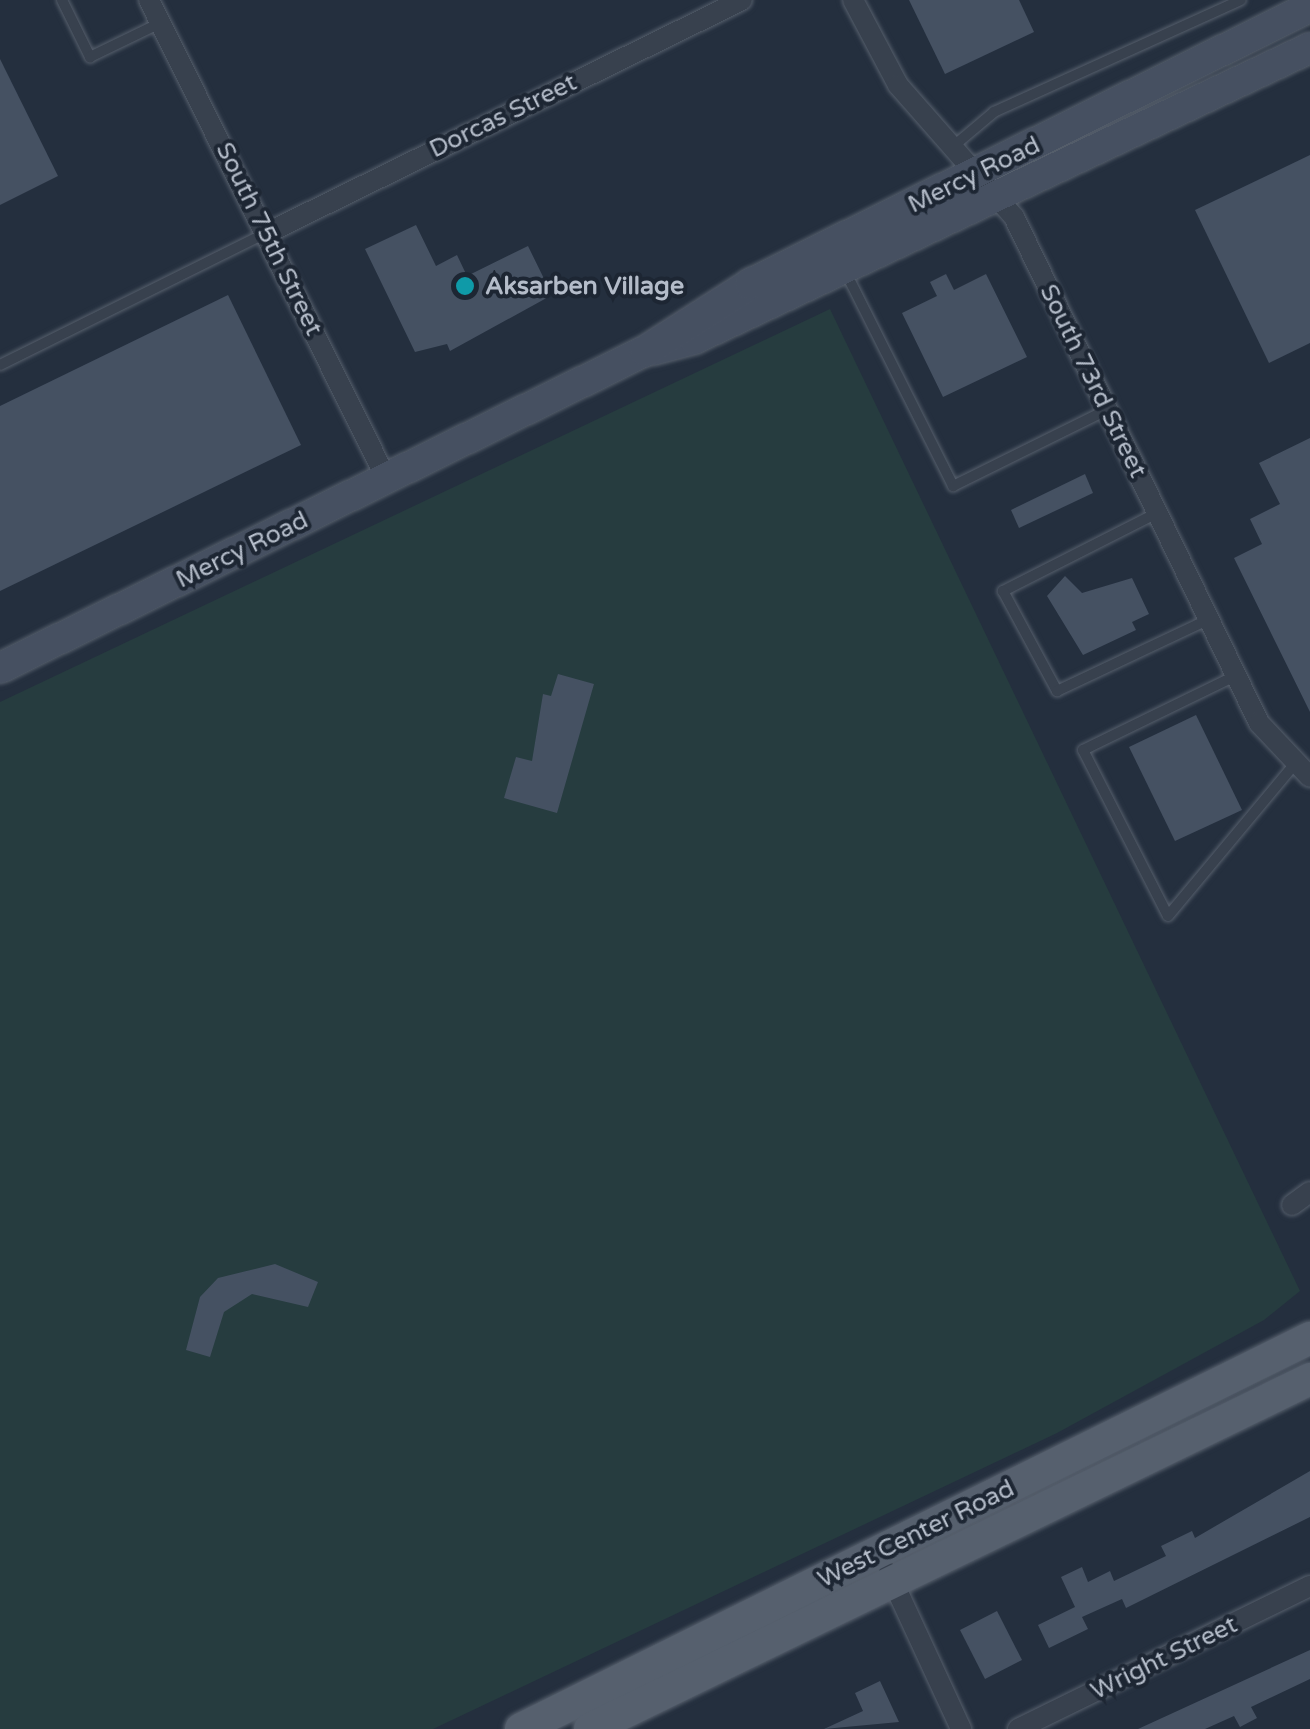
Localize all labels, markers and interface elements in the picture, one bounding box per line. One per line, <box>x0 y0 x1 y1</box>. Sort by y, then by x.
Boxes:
street label: Dorcas Street <box>425 67 581 165</box>
street label: Mercy Road <box>903 130 1045 220</box>
street label: South 75th Street <box>209 138 329 340</box>
place label: Aksarben Village <box>485 271 684 301</box>
marker: Aksarben Village <box>454 275 476 297</box>
street label: South 73rd Street <box>1033 279 1153 483</box>
street label: Mercy Road <box>171 505 313 595</box>
street label: West Center Road <box>813 1473 1019 1595</box>
street label: Wright Street <box>1086 1610 1242 1706</box>

